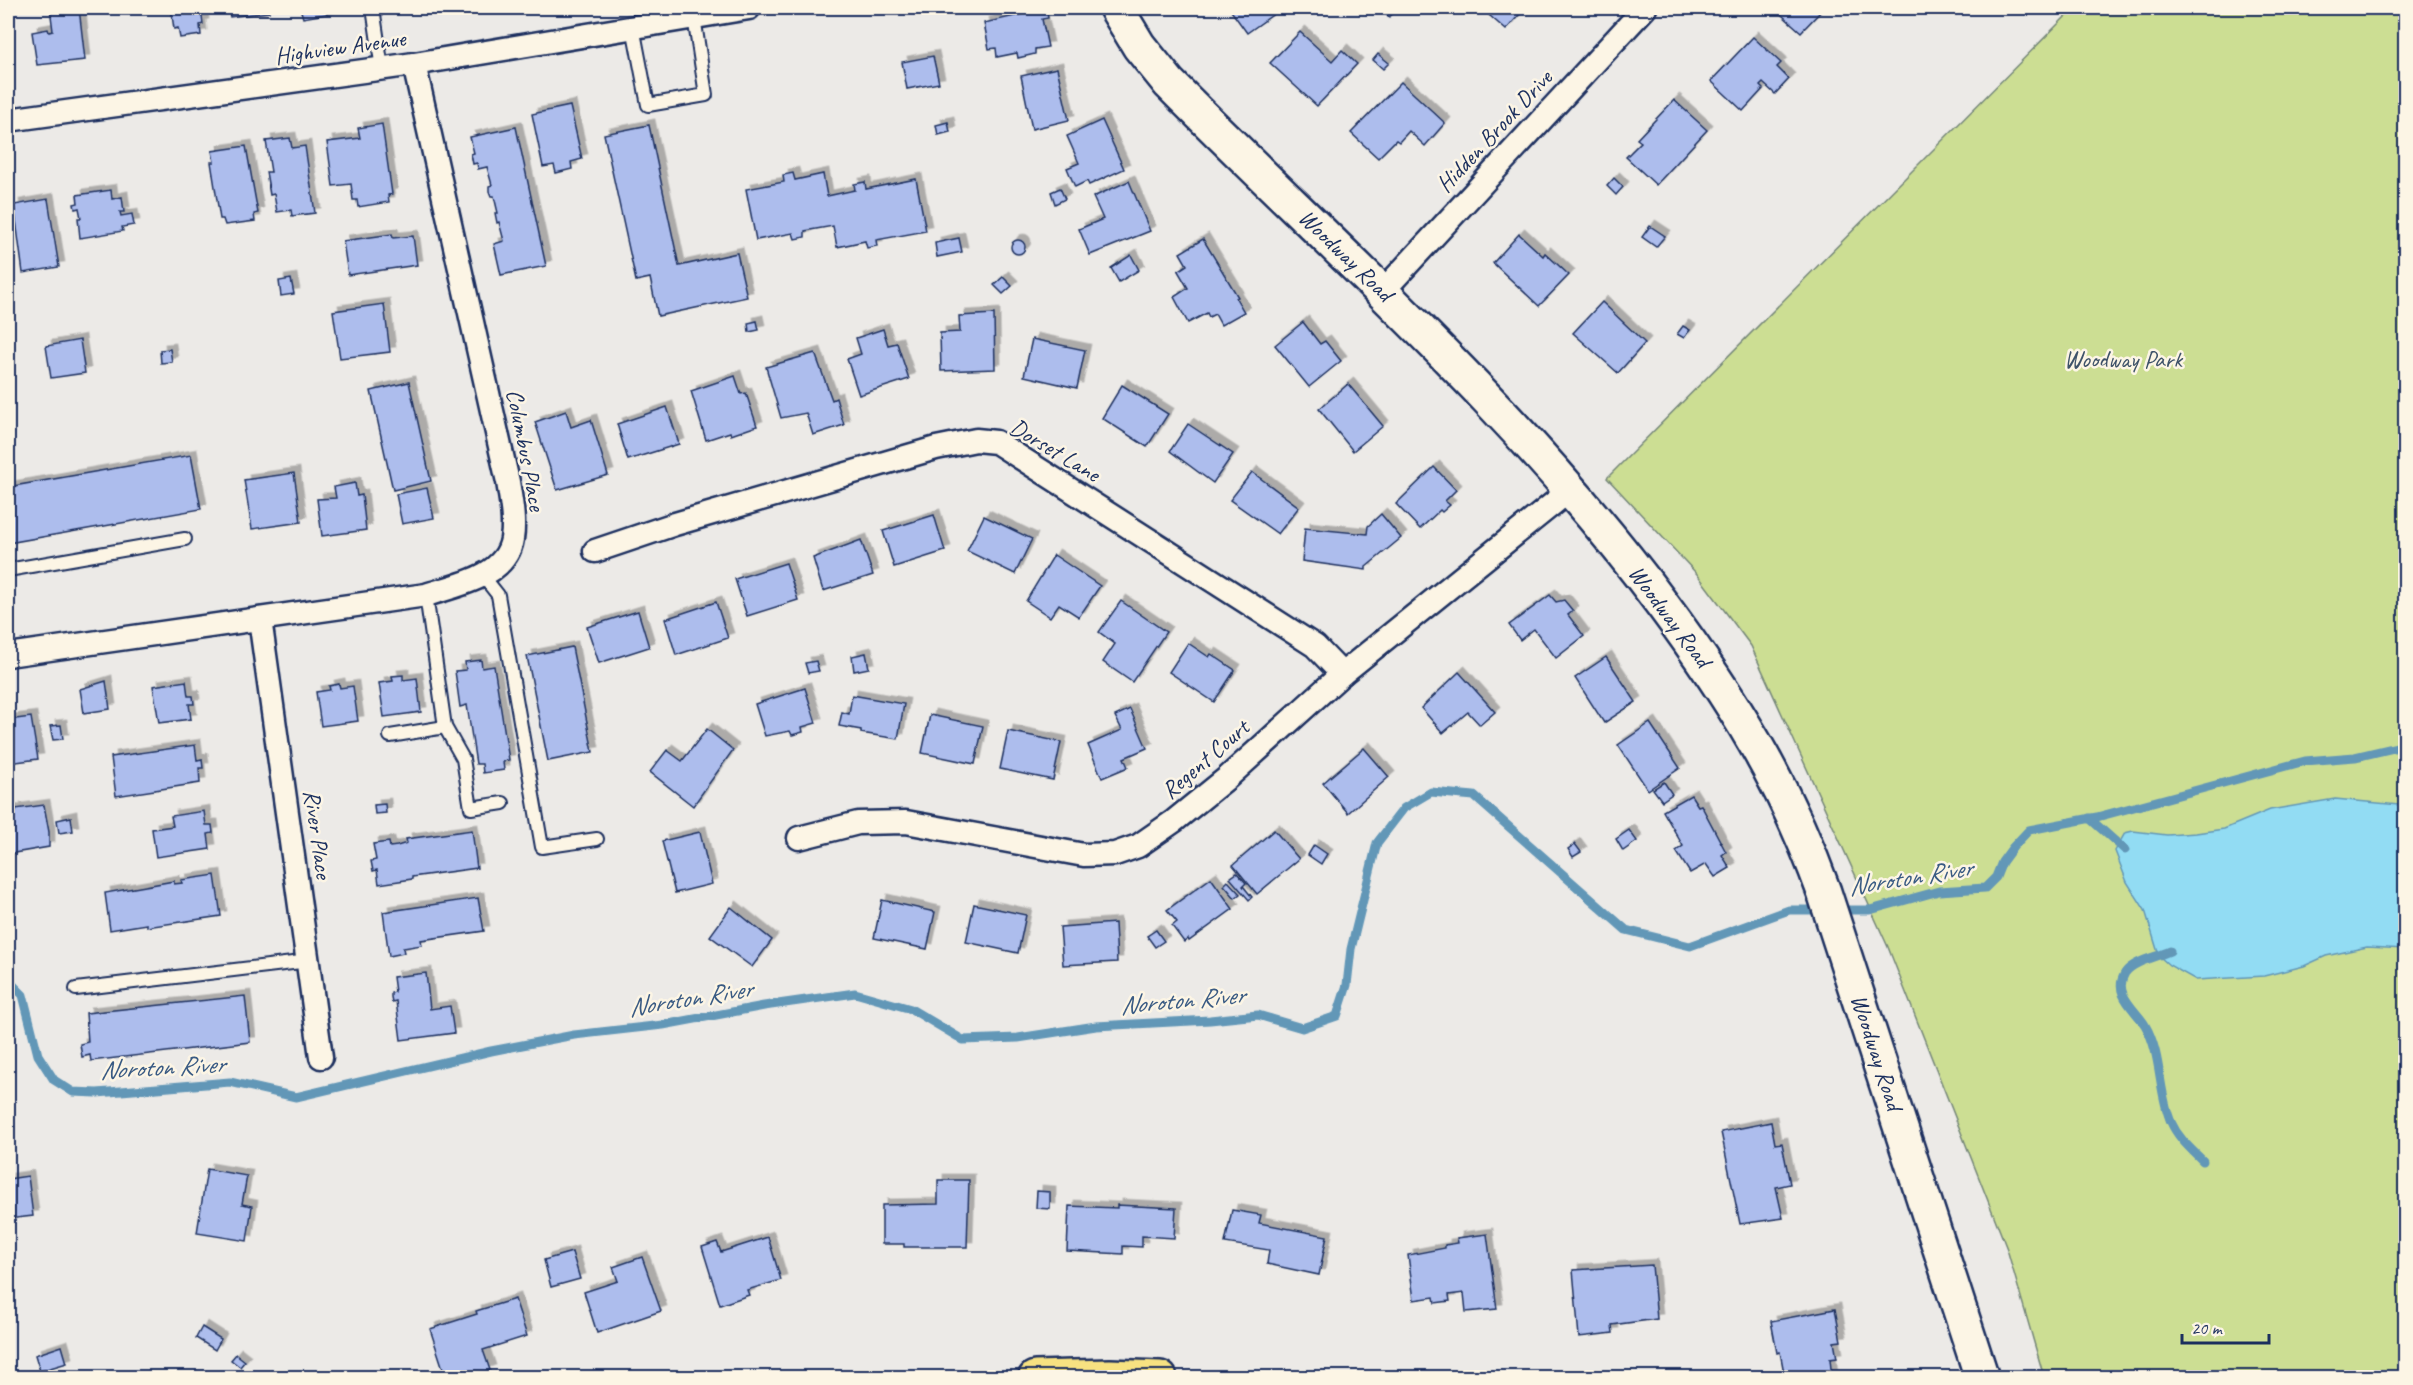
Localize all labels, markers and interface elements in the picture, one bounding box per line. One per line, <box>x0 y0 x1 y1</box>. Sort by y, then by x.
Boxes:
street label: Highview Avenue <box>273 23 409 71</box>
street label: Hidden Brook Drive <box>1430 62 1560 199</box>
street label: Woodway Road <box>1292 203 1402 310</box>
park label: Woodway Park <box>2064 344 2184 374</box>
street label: Columbus Place <box>500 387 553 515</box>
street label: Dorset Lane <box>1005 411 1107 490</box>
street label: Woodway Road <box>1622 559 1720 676</box>
street label: Regent Court <box>1155 711 1257 805</box>
street label: River Place <box>297 788 339 883</box>
water label: Noroton River <box>1846 850 1978 903</box>
water label: Noroton River <box>626 971 758 1024</box>
water label: Noroton River <box>1119 978 1249 1022</box>
street label: Woodway Road <box>1844 990 1911 1117</box>
water label: Noroton River <box>99 1047 229 1087</box>
scale bar <box>2182 1307 2269 1345</box>
text: 20 m <box>2191 1317 2224 1339</box>

